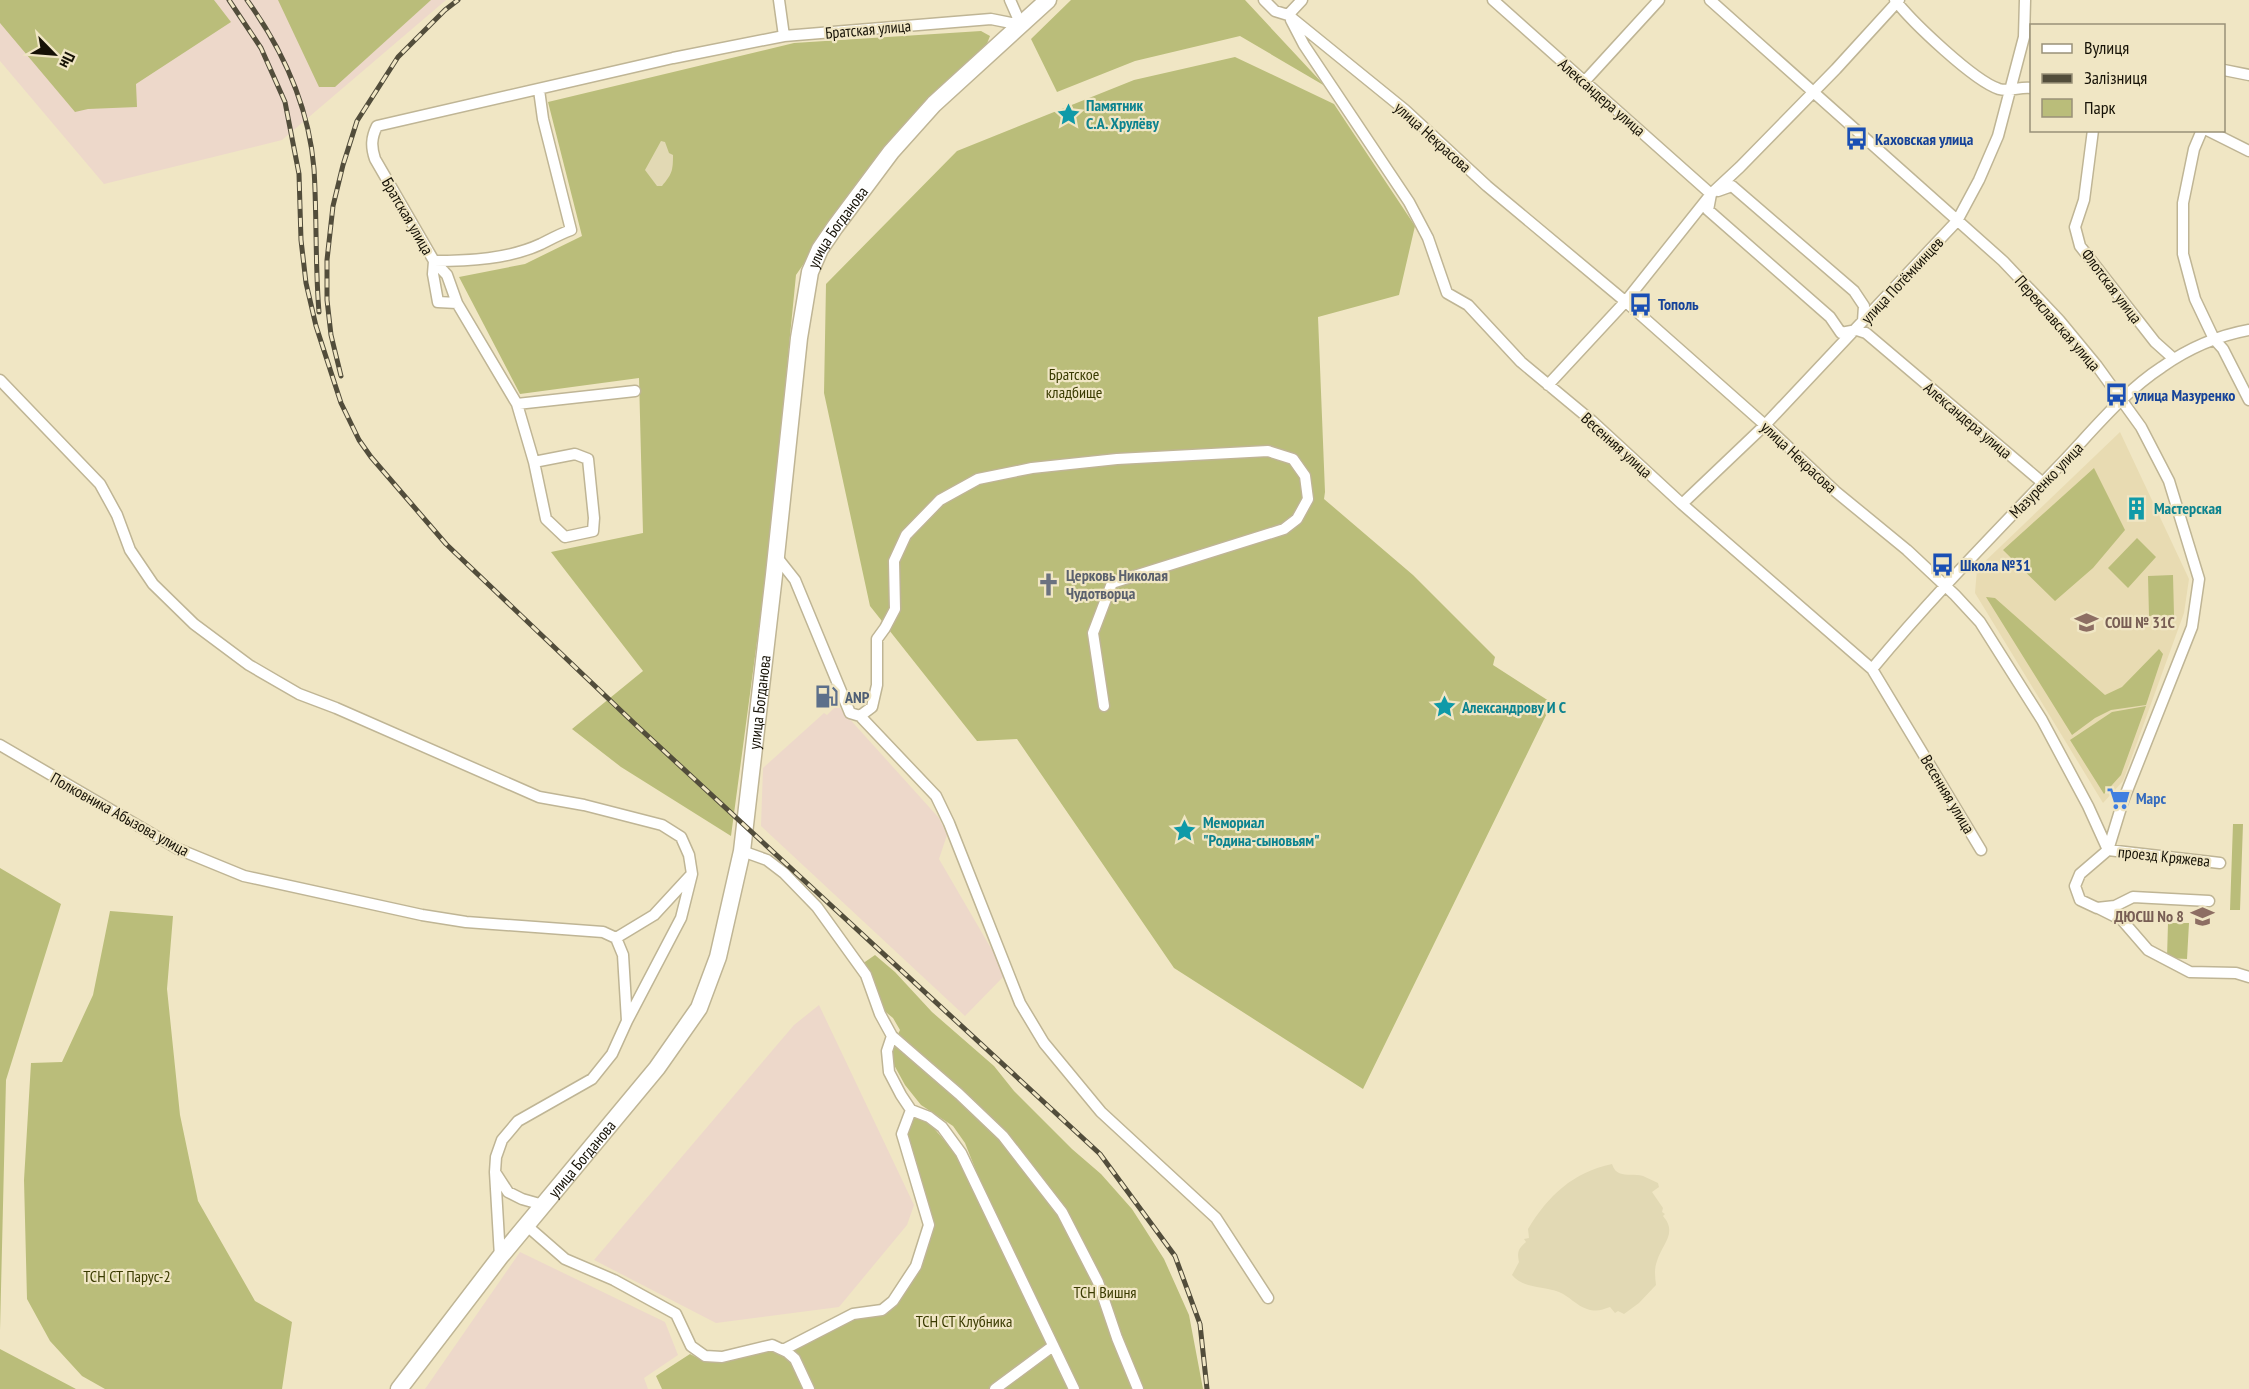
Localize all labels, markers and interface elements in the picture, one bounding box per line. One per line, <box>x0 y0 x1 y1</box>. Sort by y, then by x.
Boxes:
street label: Братская улица <box>824 15 912 43</box>
north arrow <box>24 24 84 84</box>
legend <box>2030 24 2225 132</box>
text: Вулиця <box>2084 36 2129 59</box>
text: Пн <box>55 49 80 72</box>
street label: Александера улица <box>1554 54 1650 140</box>
text: Залізниця <box>2084 66 2147 89</box>
place label: Памятник С.А. Хрулёву <box>1086 95 1159 133</box>
text: Парк <box>2084 96 2115 119</box>
street label: улица Некрасова <box>1391 97 1475 177</box>
place icon: Памятник С.А. Хрулёву <box>1055 101 1081 127</box>
bus stop icon: Каховская улица <box>1844 126 1870 152</box>
place label: Каховская улица <box>1875 129 1974 149</box>
street label: Братская улица <box>378 174 438 258</box>
street label: улица Богданова <box>803 182 872 271</box>
street label: улица Потёмкинцев <box>1857 232 1947 328</box>
street label: Флотская улица <box>2077 245 2147 327</box>
street label: Переяславская улица <box>2011 271 2105 375</box>
bus stop icon: Тополь <box>1627 291 1653 317</box>
place label: Тополь <box>1658 294 1699 314</box>
park label: Братское кладбище <box>1046 364 1102 402</box>
street label: Александера улица <box>1920 377 2016 463</box>
bus stop icon: улица Мазуренко <box>2103 382 2129 408</box>
place label: улица Мазуренко <box>2133 385 2235 405</box>
street label: Весенняя улица <box>1577 408 1657 482</box>
street label: улица Некрасова <box>1757 417 1841 497</box>
street label: Мазуренко улица <box>2005 438 2087 522</box>
building icon: Мастерская <box>2123 495 2149 521</box>
place label: Мастерская <box>2154 498 2222 518</box>
bus stop icon: Школа №31 <box>1929 552 1955 578</box>
place label: Школа №31 <box>1960 555 2031 575</box>
place label: Церковь Николая Чудотворца <box>1066 565 1168 603</box>
church icon: Церковь Николая Чудотворца <box>1035 571 1061 597</box>
school or university icon: СОШ № 31С <box>2074 609 2100 635</box>
place label: СОШ № 31С <box>2105 612 2176 632</box>
street label: улица Богданова <box>744 654 775 751</box>
fuel station icon: ANP <box>814 684 840 710</box>
place label: ANP <box>844 687 870 707</box>
place icon: Александрову И С <box>1431 694 1457 720</box>
place label: Александрову И С <box>1461 697 1567 717</box>
street label: Весенняя улица <box>1917 751 1979 837</box>
street label: Полковника Абызова улица <box>47 768 193 860</box>
supermarket icon: Марс <box>2105 785 2131 811</box>
place label: Марс <box>2136 788 2166 808</box>
place label: Мемориал "Родина-сыновьям" <box>1203 812 1320 850</box>
place icon: Мемориал "Родина-сыновьям" <box>1172 818 1198 844</box>
street label: проезд Кряжева <box>2117 841 2211 871</box>
school or university icon: ДЮСШ No 8 <box>2189 903 2215 929</box>
place label: ДЮСШ No 8 <box>2114 906 2184 926</box>
street label: улица Богданова <box>544 1116 620 1202</box>
park label: ТСН СТ Парус-2 <box>83 1266 171 1286</box>
park label: ТСН Вишня <box>1073 1282 1137 1302</box>
park label: ТСН СТ Клубника <box>916 1311 1012 1331</box>

